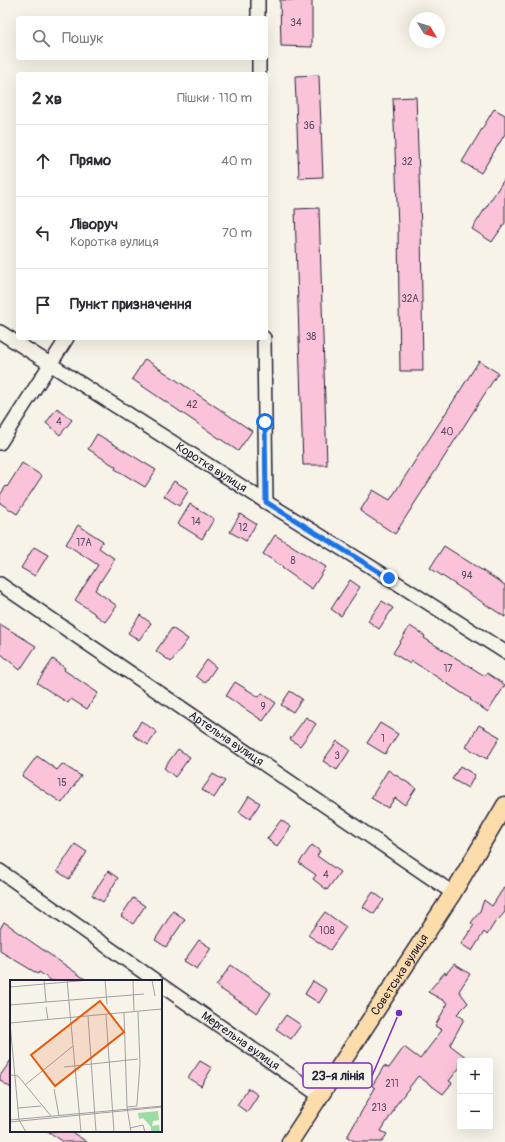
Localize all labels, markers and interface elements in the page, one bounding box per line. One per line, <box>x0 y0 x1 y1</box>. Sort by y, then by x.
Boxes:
north arrow <box>409 12 445 48</box>
search box <box>16 16 268 60</box>
house number: 34 <box>290 17 302 29</box>
icon: search <box>30 27 52 49</box>
text: Пошук <box>62 29 104 48</box>
text: 2 хв <box>32 88 62 109</box>
text: Пішки · 110 m <box>177 90 252 106</box>
house number: 36 <box>303 120 315 132</box>
icon: ahead <box>32 150 54 172</box>
text: Прямо <box>70 151 111 170</box>
text: 40 m <box>221 153 252 169</box>
house number: 32 <box>401 156 413 168</box>
text: Ліворуч <box>70 215 118 234</box>
icon: left <box>32 222 54 244</box>
text: 70 m <box>222 225 252 241</box>
text: Коротка вулиця <box>70 234 159 250</box>
house number: 32А <box>401 293 419 305</box>
icon: arrive <box>32 294 54 316</box>
text: Пункт призначення <box>70 295 191 314</box>
house number: 38 <box>306 331 316 343</box>
house number: 42 <box>186 399 198 411</box>
route start <box>256 413 274 431</box>
house number: 4 <box>56 416 62 428</box>
house number: 40 <box>441 426 453 438</box>
street label: Коротка вулиця <box>173 439 250 496</box>
house number: 14 <box>191 516 201 528</box>
house number: 12 <box>238 522 248 534</box>
house number: 17А <box>76 537 92 549</box>
house number: 8 <box>290 555 296 567</box>
route end <box>380 569 398 587</box>
house number: 94 <box>462 570 473 582</box>
house number: 17 <box>443 663 453 675</box>
house number: 9 <box>260 701 266 713</box>
street label: Артельна вулиця <box>186 708 267 769</box>
house number: 1 <box>381 733 385 745</box>
house number: 3 <box>334 750 340 762</box>
house number: 15 <box>57 777 67 789</box>
house number: 4 <box>323 869 329 881</box>
house number: 108 <box>319 925 335 937</box>
street label: Совєтська вулиця <box>367 931 432 1018</box>
inset map <box>10 980 162 1132</box>
street label: Мергельна вулиця <box>198 1008 283 1073</box>
map controls <box>457 1058 493 1130</box>
button: + <box>457 1058 493 1094</box>
callout: 23-я лінія <box>303 1063 372 1088</box>
text: 23-я лінія <box>312 1068 364 1084</box>
house number: 211 <box>385 1078 399 1090</box>
button: − <box>457 1094 493 1130</box>
house number: 213 <box>371 1102 387 1114</box>

